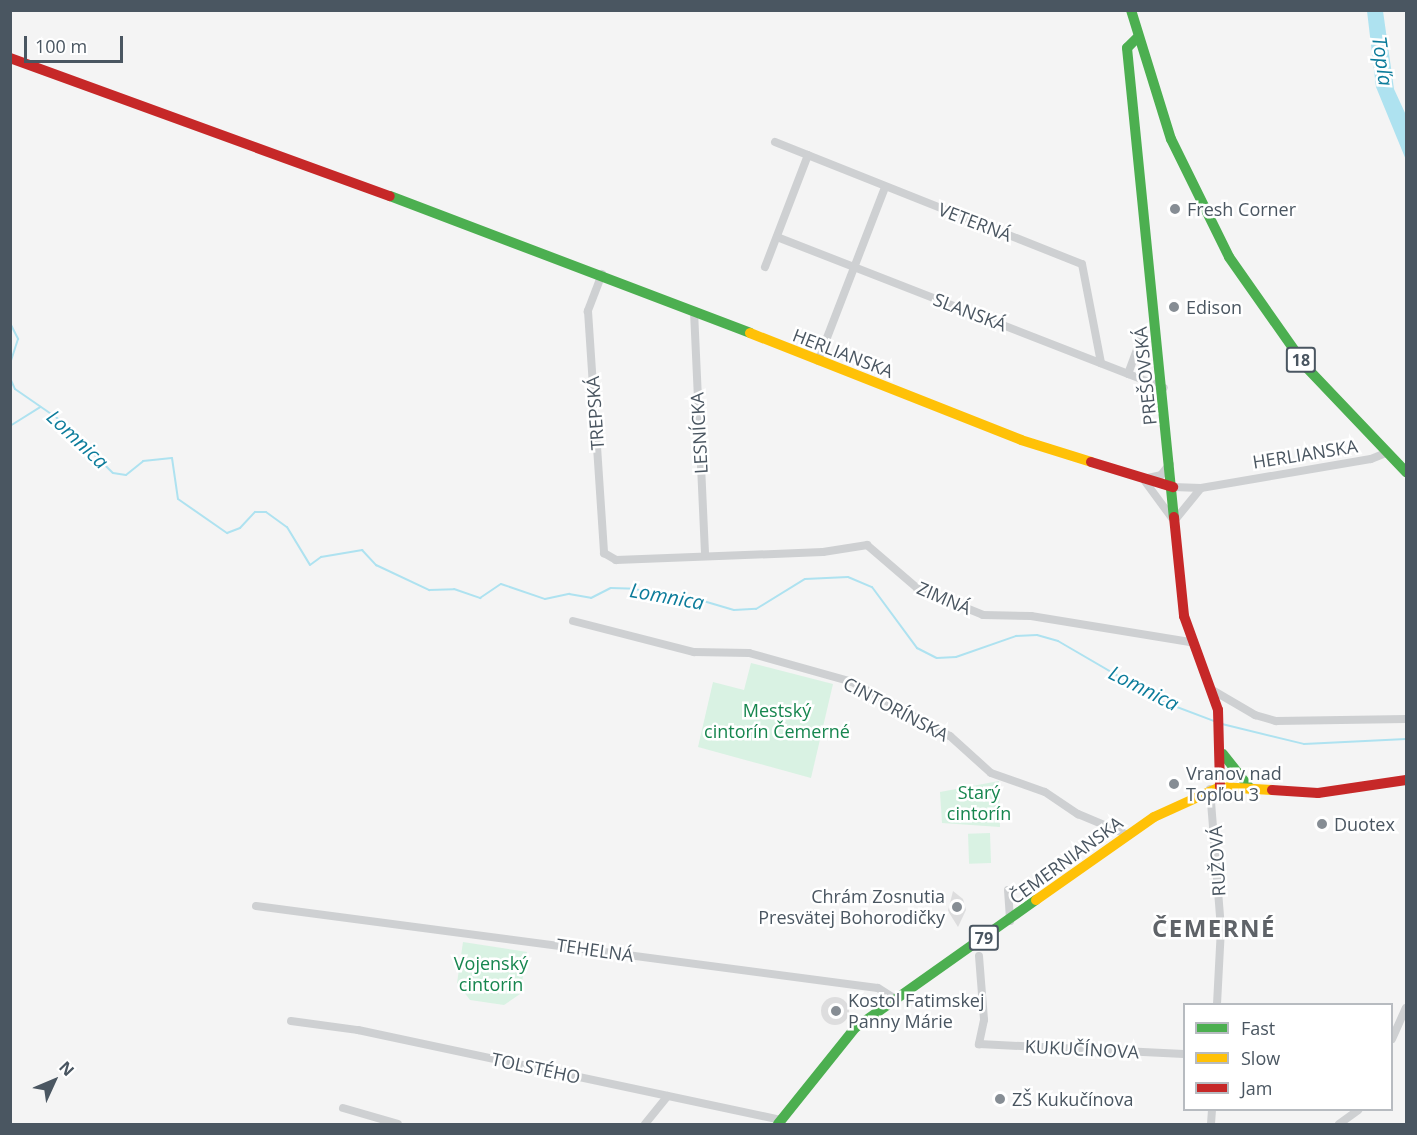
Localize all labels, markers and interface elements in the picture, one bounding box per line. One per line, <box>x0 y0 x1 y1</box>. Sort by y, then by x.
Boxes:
scale bar <box>27 24 126 62</box>
text: 100 m <box>35 34 87 58</box>
water label: Topľa <box>1368 35 1398 87</box>
street label: VETERNÁ <box>935 198 1015 246</box>
place label: Fresh Corner <box>1187 198 1296 220</box>
marker: Fresh Corner <box>1168 202 1182 216</box>
street label: SLANSKÁ <box>930 288 1010 336</box>
place label: Edison <box>1186 296 1242 318</box>
marker: Edison <box>1167 300 1181 314</box>
street label: HERLIANSKA <box>790 324 896 382</box>
street label: PREŠOVSKÁ <box>1129 326 1161 426</box>
road number: 18 <box>1284 347 1318 373</box>
street label: TREPSKÁ <box>582 375 608 451</box>
street label: LESNÍCKA <box>686 392 712 474</box>
water label: Lomnica <box>42 405 114 473</box>
street label: HERLIANSKA <box>1251 435 1359 473</box>
street label: ZIMNÁ <box>914 577 974 619</box>
water label: Lomnica <box>628 578 706 614</box>
water label: Lomnica <box>1105 660 1183 716</box>
street label: CINTORÍNSKA <box>840 672 952 746</box>
park label: Mestský cintorín Čemerné <box>704 700 850 742</box>
place label: Vranov nad Topľou 3 <box>1186 763 1282 806</box>
marker: Vranov nad Topľou 3 <box>1167 777 1181 791</box>
park label: Starý cintorín <box>947 782 1011 824</box>
street label: ČEMERNIANSKA <box>1005 812 1127 908</box>
place label: Duotex <box>1334 813 1395 835</box>
marker: Duotex <box>1315 817 1329 831</box>
street label: RUŽOVÁ <box>1204 825 1230 897</box>
place label: Chrám Zosnutia Presvätej Bohorodičky <box>758 886 945 928</box>
marker: Chrám Zosnutia Presvätej Bohorodičky <box>950 900 964 914</box>
district label: ČEMERNÉ <box>1152 914 1276 942</box>
road number: 79 <box>968 925 1000 951</box>
street label: TEHELNÁ <box>555 934 635 966</box>
park label: Vojenský cintorín <box>454 953 528 996</box>
place label: Kostol Fatimskej Panny Márie <box>848 990 984 1032</box>
legend <box>1183 1003 1393 1111</box>
marker: Kostol Fatimskej Panny Márie <box>829 1004 843 1018</box>
text: Fast <box>1241 1016 1275 1040</box>
street label: KUKUČÍNOVA <box>1024 1035 1140 1063</box>
text: Slow <box>1241 1046 1280 1070</box>
street label: TOLSTÉHO <box>490 1048 582 1088</box>
north arrow <box>24 1051 84 1111</box>
text: N <box>55 1056 79 1081</box>
text: Jam <box>1241 1076 1273 1100</box>
place label: ZŠ Kukučínova <box>1012 1088 1133 1110</box>
marker: ZŠ Kukučínova <box>993 1092 1007 1106</box>

